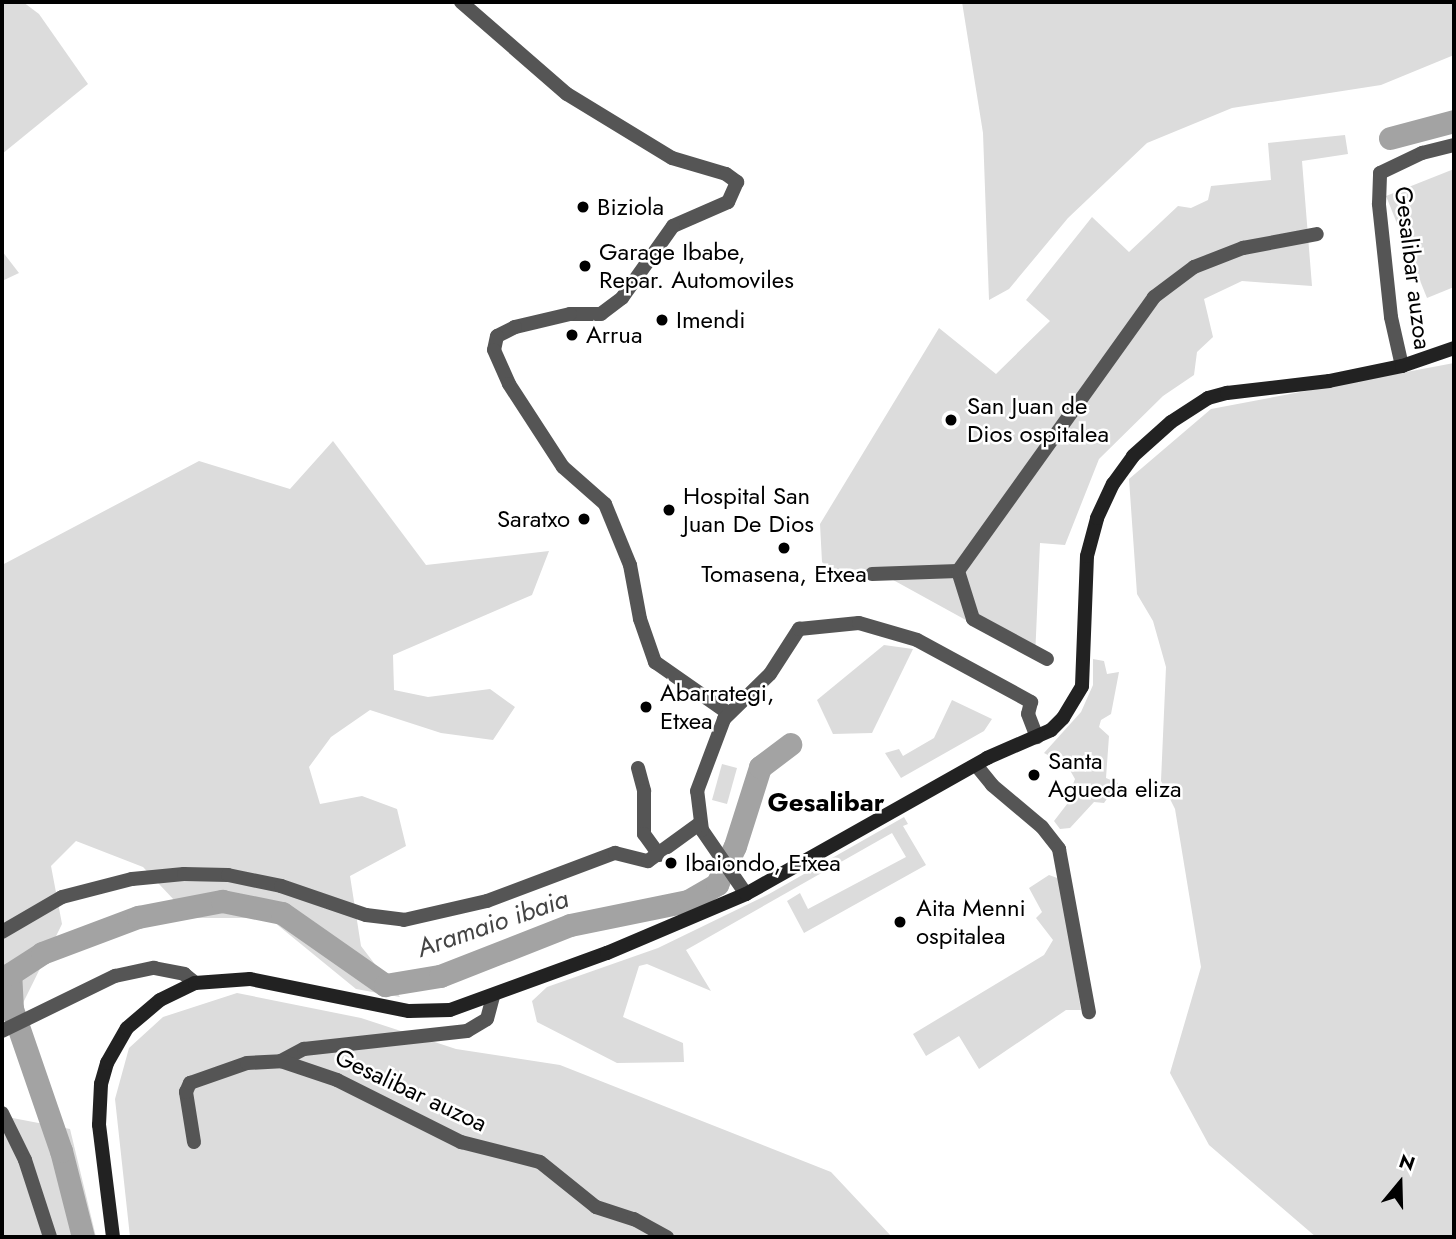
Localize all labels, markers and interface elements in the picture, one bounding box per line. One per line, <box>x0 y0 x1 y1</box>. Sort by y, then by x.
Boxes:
street label: Gesalibar auzoa <box>1389 185 1437 351</box>
place label: Biziola <box>597 193 664 221</box>
marker: Biziola <box>575 199 591 215</box>
place label: Garage Ibabe, Repar. Automoviles <box>599 238 794 294</box>
marker: Garage Ibabe, Repar. Automoviles <box>577 258 593 274</box>
place label: Imendi <box>676 306 745 334</box>
marker: Imendi <box>654 312 670 328</box>
place label: Arrua <box>586 321 642 349</box>
marker: Arrua <box>564 327 580 343</box>
place label: San Juan de Dios ospitalea <box>967 392 1109 448</box>
marker: San Juan de Dios ospitalea <box>941 410 961 430</box>
place label: Hospital San Juan De Dios <box>683 482 814 538</box>
marker: Hospital San Juan De Dios <box>661 502 677 518</box>
place label: Saratxo <box>497 505 570 533</box>
marker: Saratxo <box>576 511 592 527</box>
marker: Tomasena, Etxea <box>776 540 792 556</box>
place label: Tomasena, Etxea <box>701 560 867 588</box>
place label: Abarrategi, Etxea <box>660 679 775 735</box>
marker: Abarrategi, Etxea <box>638 699 654 715</box>
place label: Santa Agueda eliza <box>1048 747 1182 803</box>
marker: Santa Agueda eliza <box>1026 767 1042 783</box>
district label: Gesalibar <box>768 787 884 819</box>
place label: Ibaiondo, Etxea <box>685 849 841 877</box>
marker: Ibaiondo, Etxea <box>663 855 679 871</box>
water label: Aramaio ibaia <box>413 884 573 964</box>
place label: Aita Menni ospitalea <box>916 894 1026 950</box>
marker: Aita Menni ospitalea <box>890 912 910 932</box>
street label: Gesalibar auzoa <box>331 1042 491 1138</box>
text: N <box>1395 1147 1419 1178</box>
north arrow <box>1365 1148 1435 1218</box>

